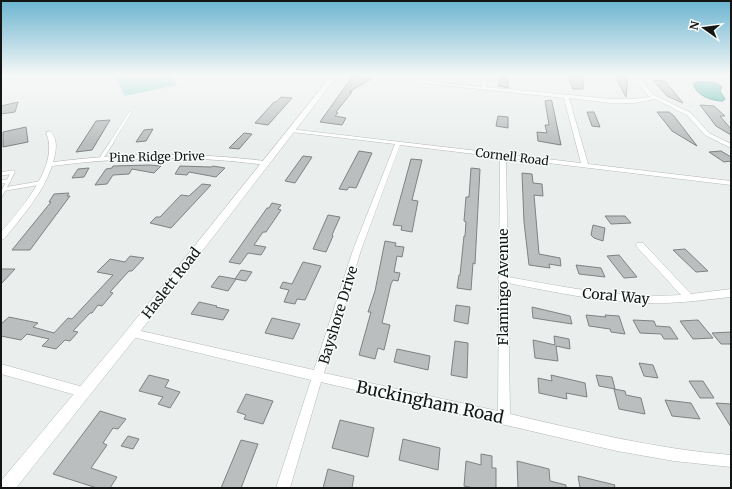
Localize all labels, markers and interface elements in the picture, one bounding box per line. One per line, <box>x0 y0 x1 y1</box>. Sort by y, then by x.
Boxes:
north arrow <box>684 8 724 48</box>
text: N <box>686 19 702 31</box>
street label: Cornell Road <box>475 145 550 168</box>
street label: Pine Ridge Drive <box>109 148 205 165</box>
street label: Flamingo Avenue <box>494 229 512 345</box>
street label: Haslett Road <box>138 243 205 322</box>
street label: Bayshore Drive <box>314 264 362 366</box>
street label: Coral Way <box>582 284 651 308</box>
street label: Buckingham Road <box>354 376 506 428</box>

